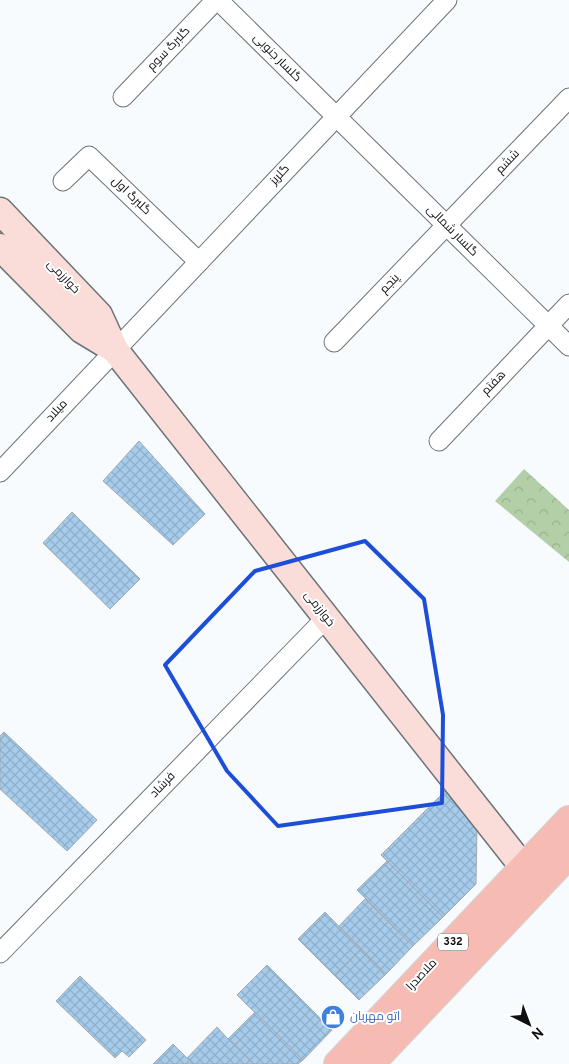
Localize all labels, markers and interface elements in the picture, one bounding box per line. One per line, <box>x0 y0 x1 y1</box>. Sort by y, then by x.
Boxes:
street label: گلبرگ سوم <box>144 23 194 75</box>
street label: گلسار جنوبی <box>249 30 305 86</box>
street label: ششم <box>492 146 524 178</box>
street label: گلریز <box>266 161 293 189</box>
street label: گلبرگ اول <box>108 173 154 219</box>
street label: گلسار شمالی <box>423 202 481 260</box>
street label: خوارزمی <box>43 256 83 298</box>
street label: پنجم <box>377 270 404 297</box>
street label: هفتم <box>478 367 510 399</box>
street label: میلاد <box>43 396 71 426</box>
street label: خوارزمی <box>300 588 338 630</box>
street label: فرشاد <box>147 769 179 801</box>
road number: 332 <box>438 934 468 950</box>
street label: ملاصدرا <box>403 955 441 995</box>
north arrow <box>504 999 554 1049</box>
shop icon: اتو مهربان <box>320 1004 346 1030</box>
place label: اتو مهربان <box>350 1009 400 1025</box>
text: N <box>527 1023 546 1042</box>

